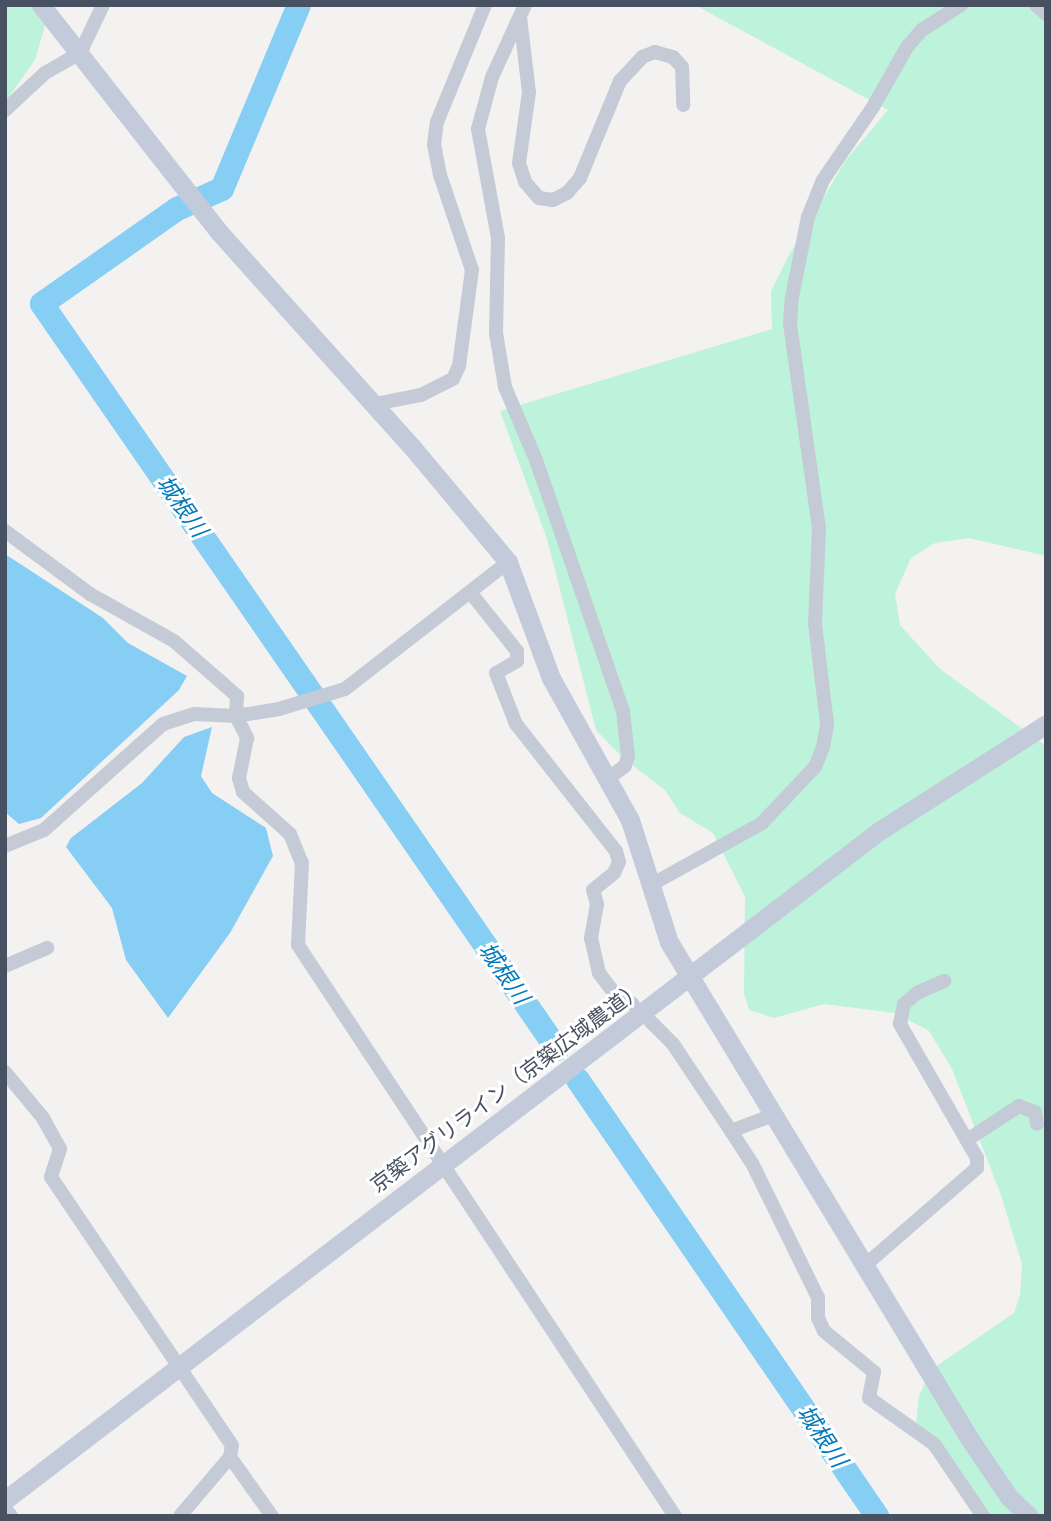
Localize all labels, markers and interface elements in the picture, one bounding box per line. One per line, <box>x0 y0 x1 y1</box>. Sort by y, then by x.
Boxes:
water label: 城根川 <box>151 470 213 542</box>
water label: 城根川 <box>473 937 535 1009</box>
street label: 京築アグリライン（京築広域農道） <box>365 976 649 1198</box>
water label: 城根川 <box>791 1400 853 1472</box>

